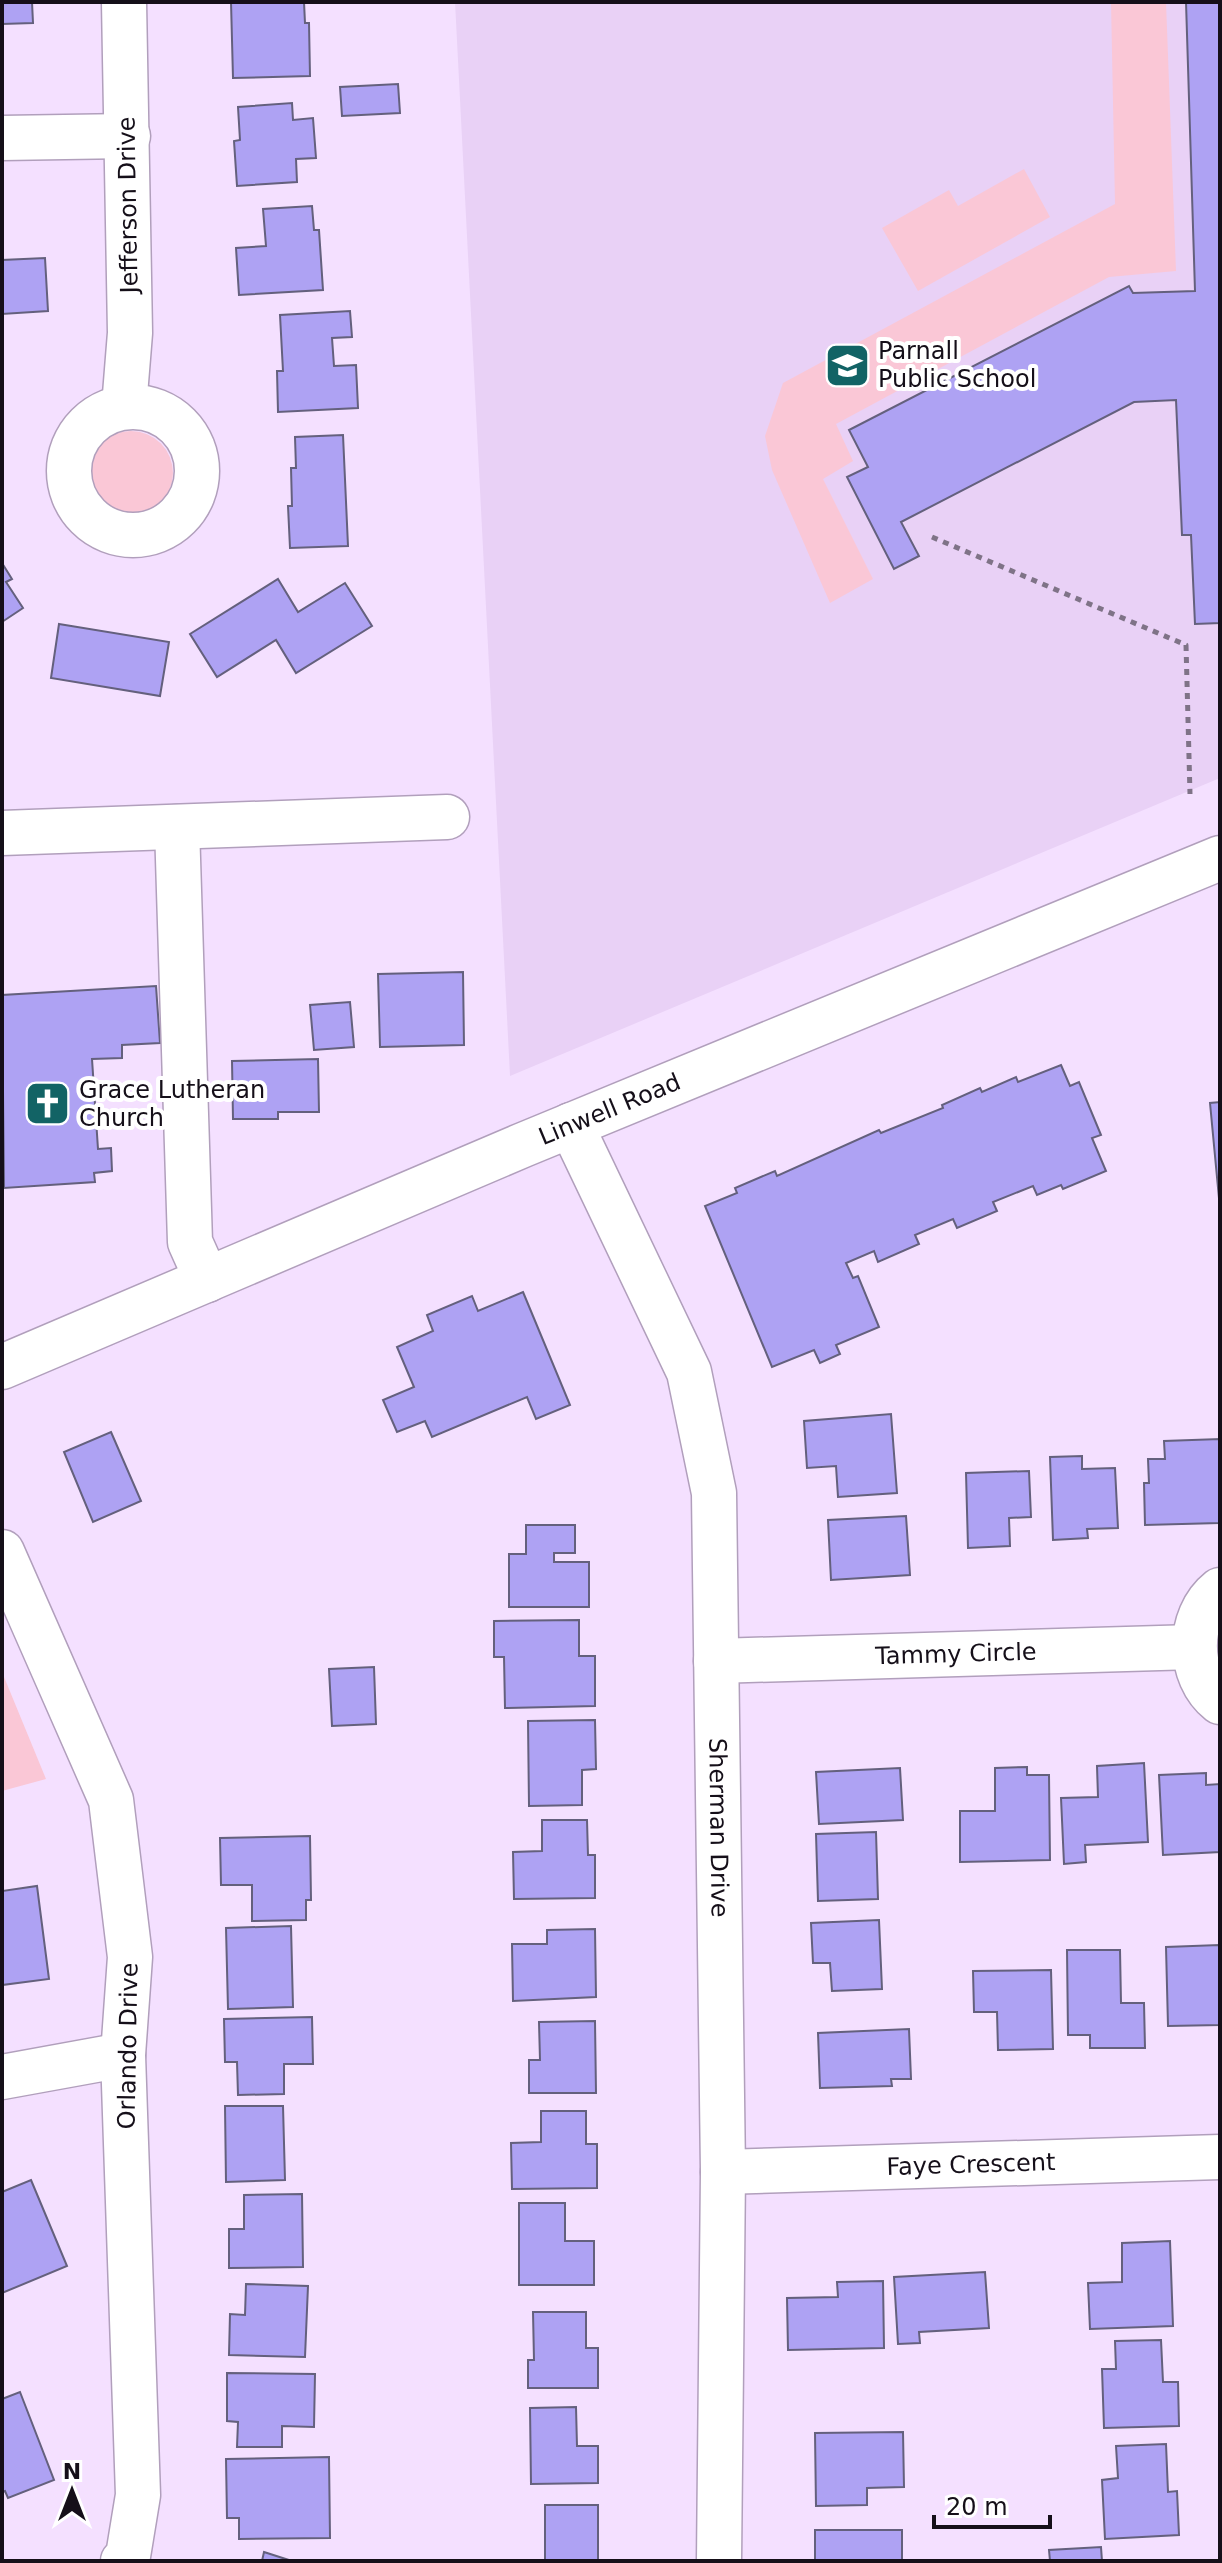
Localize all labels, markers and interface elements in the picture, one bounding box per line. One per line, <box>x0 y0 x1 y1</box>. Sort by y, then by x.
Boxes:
street label: Jefferson Drive <box>112 116 144 296</box>
place label: Parnall Public School <box>878 337 1036 393</box>
school or university icon: Parnall Public School <box>823 341 871 389</box>
street label: Linwell Road <box>535 1068 685 1151</box>
place label: Grace Lutheran Church <box>79 1076 265 1132</box>
church icon: Grace Lutheran Church <box>24 1080 72 1128</box>
street label: Tammy Circle <box>874 1638 1037 1670</box>
street label: Sherman Drive <box>703 1738 734 1918</box>
street label: Orlando Drive <box>113 1962 143 2130</box>
street label: Faye Crescent <box>886 2148 1056 2181</box>
north arrow <box>32 2451 112 2531</box>
text: N <box>63 2459 81 2484</box>
scale bar <box>934 2479 1050 2529</box>
text: 20 m <box>946 2493 1008 2521</box>

